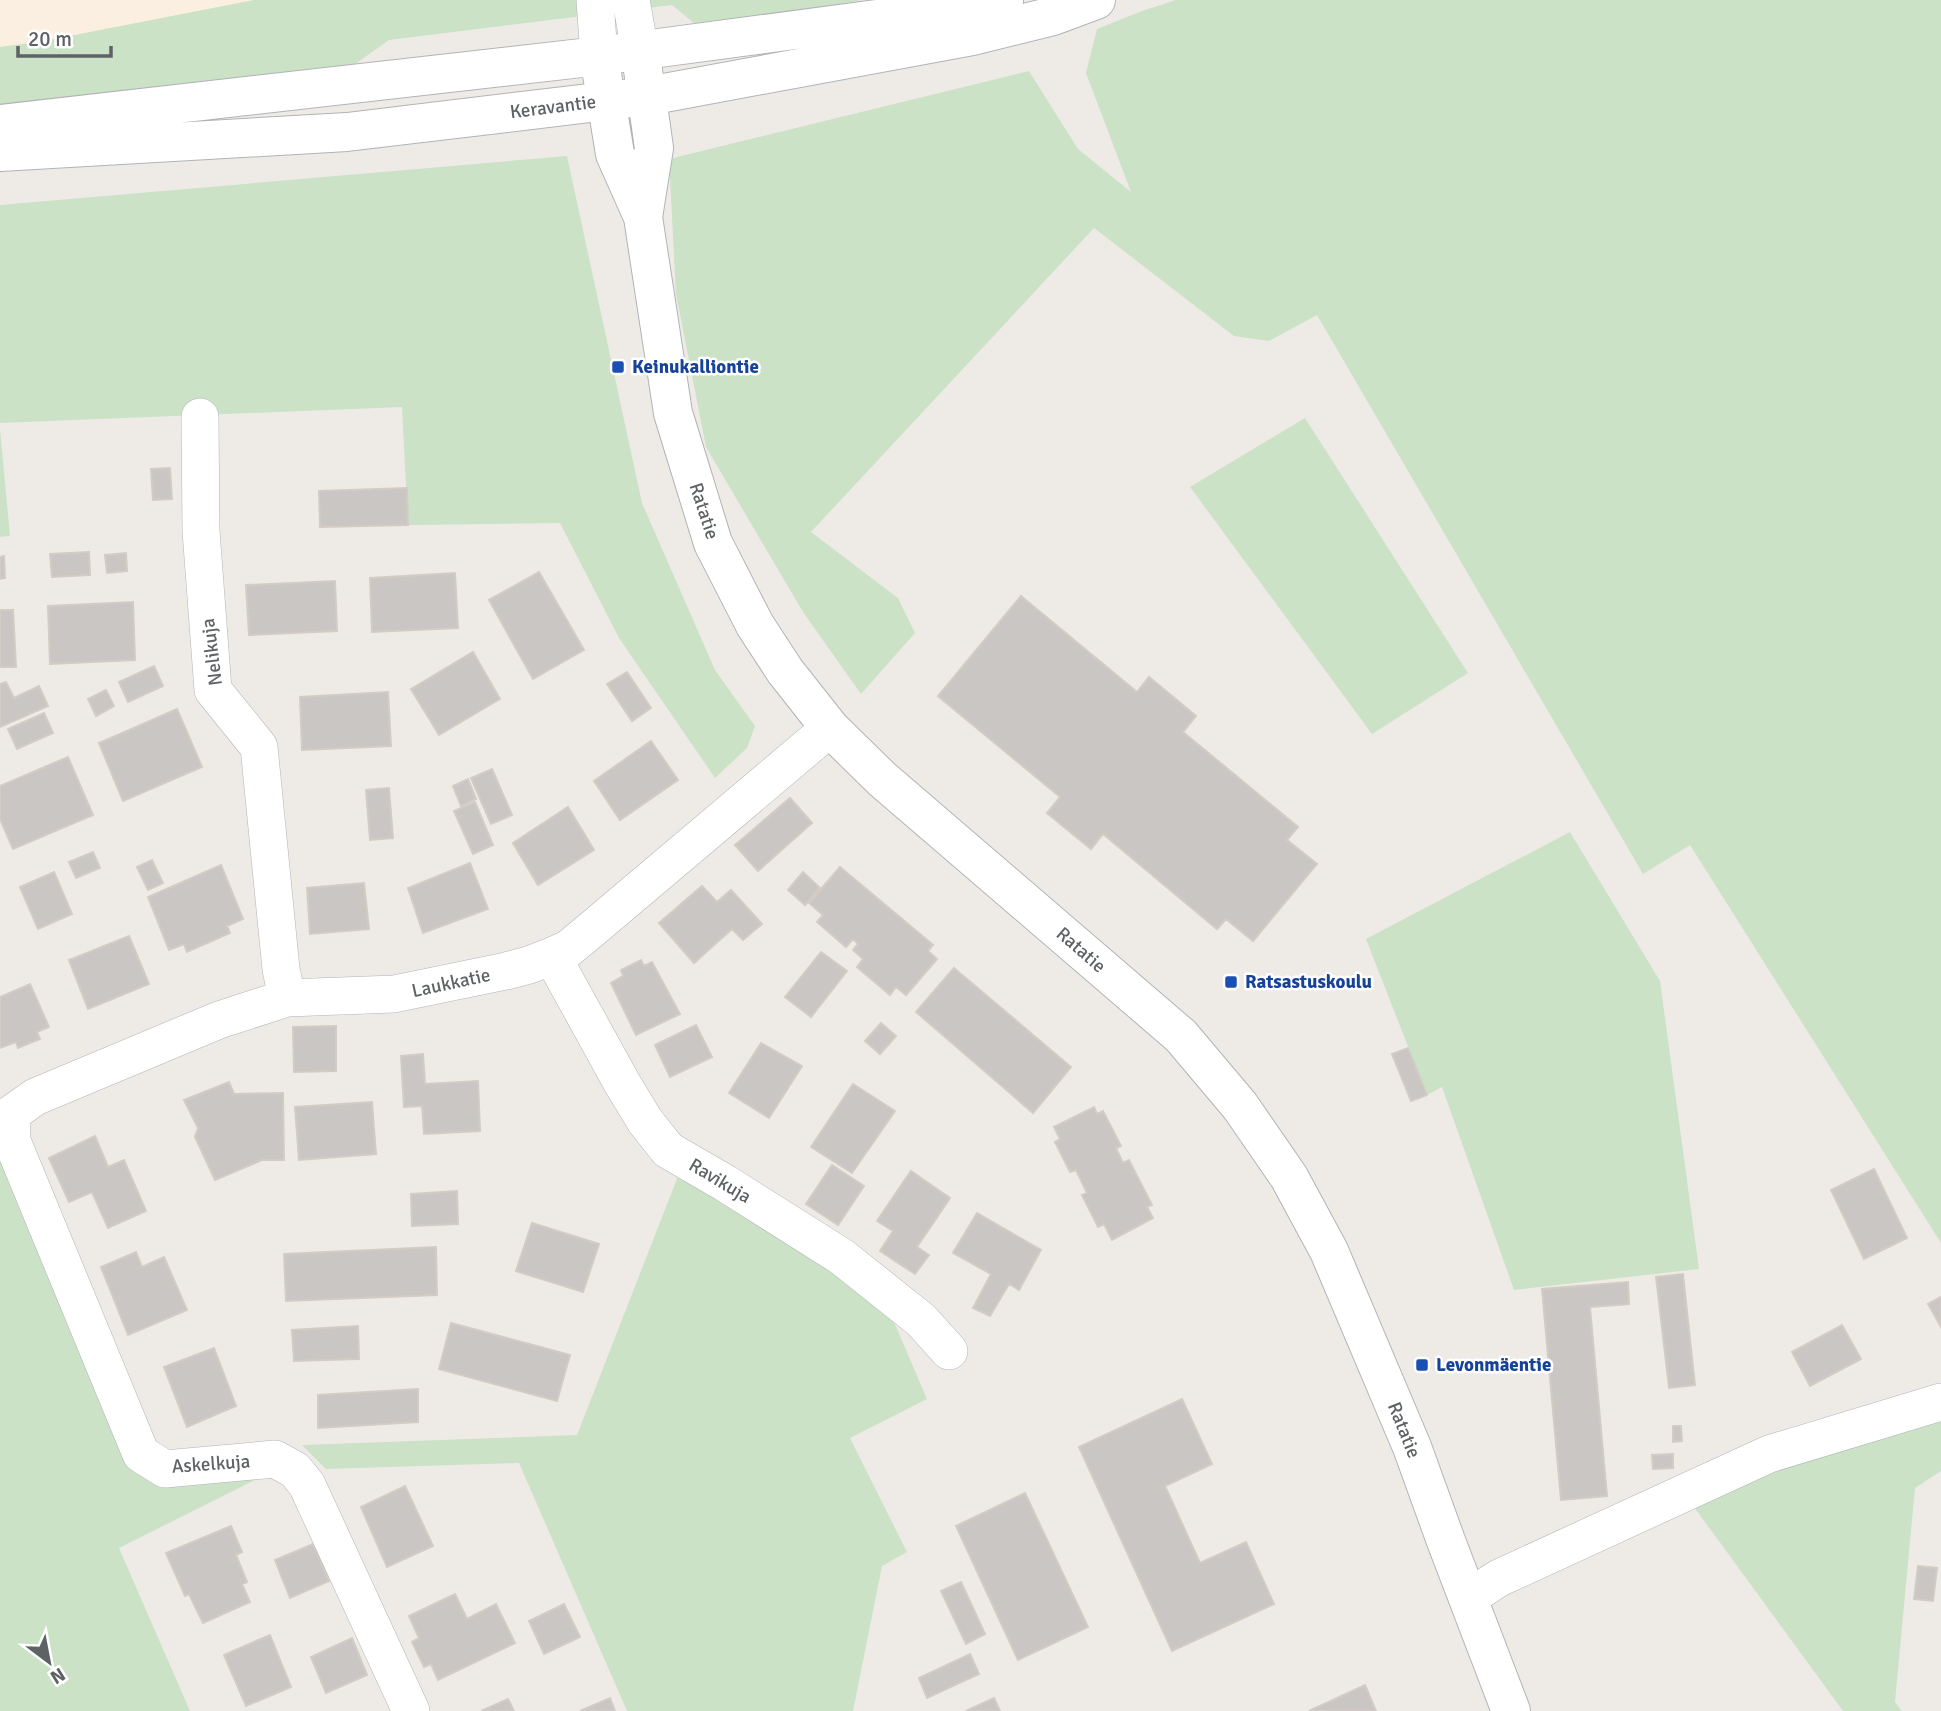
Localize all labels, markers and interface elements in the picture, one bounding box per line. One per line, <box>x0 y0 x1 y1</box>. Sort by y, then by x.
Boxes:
scale bar <box>18 14 110 58</box>
text: 20 m <box>28 26 72 52</box>
street label: Keravantie <box>508 90 598 124</box>
place label: Keinukalliontie <box>632 355 759 379</box>
marker: Keinukalliontie <box>610 359 626 375</box>
street label: Ratatie <box>684 480 724 542</box>
street label: Nelikuja <box>196 617 228 687</box>
street label: Ratatie <box>1051 922 1111 978</box>
street label: Laukkatie <box>410 963 492 1003</box>
place label: Ratsastuskoulu <box>1245 970 1372 994</box>
marker: Ratsastuskoulu <box>1223 974 1239 990</box>
street label: Ravikuja <box>684 1153 756 1209</box>
place label: Levonmäentie <box>1436 1353 1551 1377</box>
marker: Levonmäentie <box>1414 1357 1430 1373</box>
street label: Ratatie <box>1382 1399 1426 1461</box>
street label: Askelkuja <box>171 1449 251 1479</box>
north arrow <box>14 1627 84 1697</box>
text: N <box>46 1662 69 1689</box>

